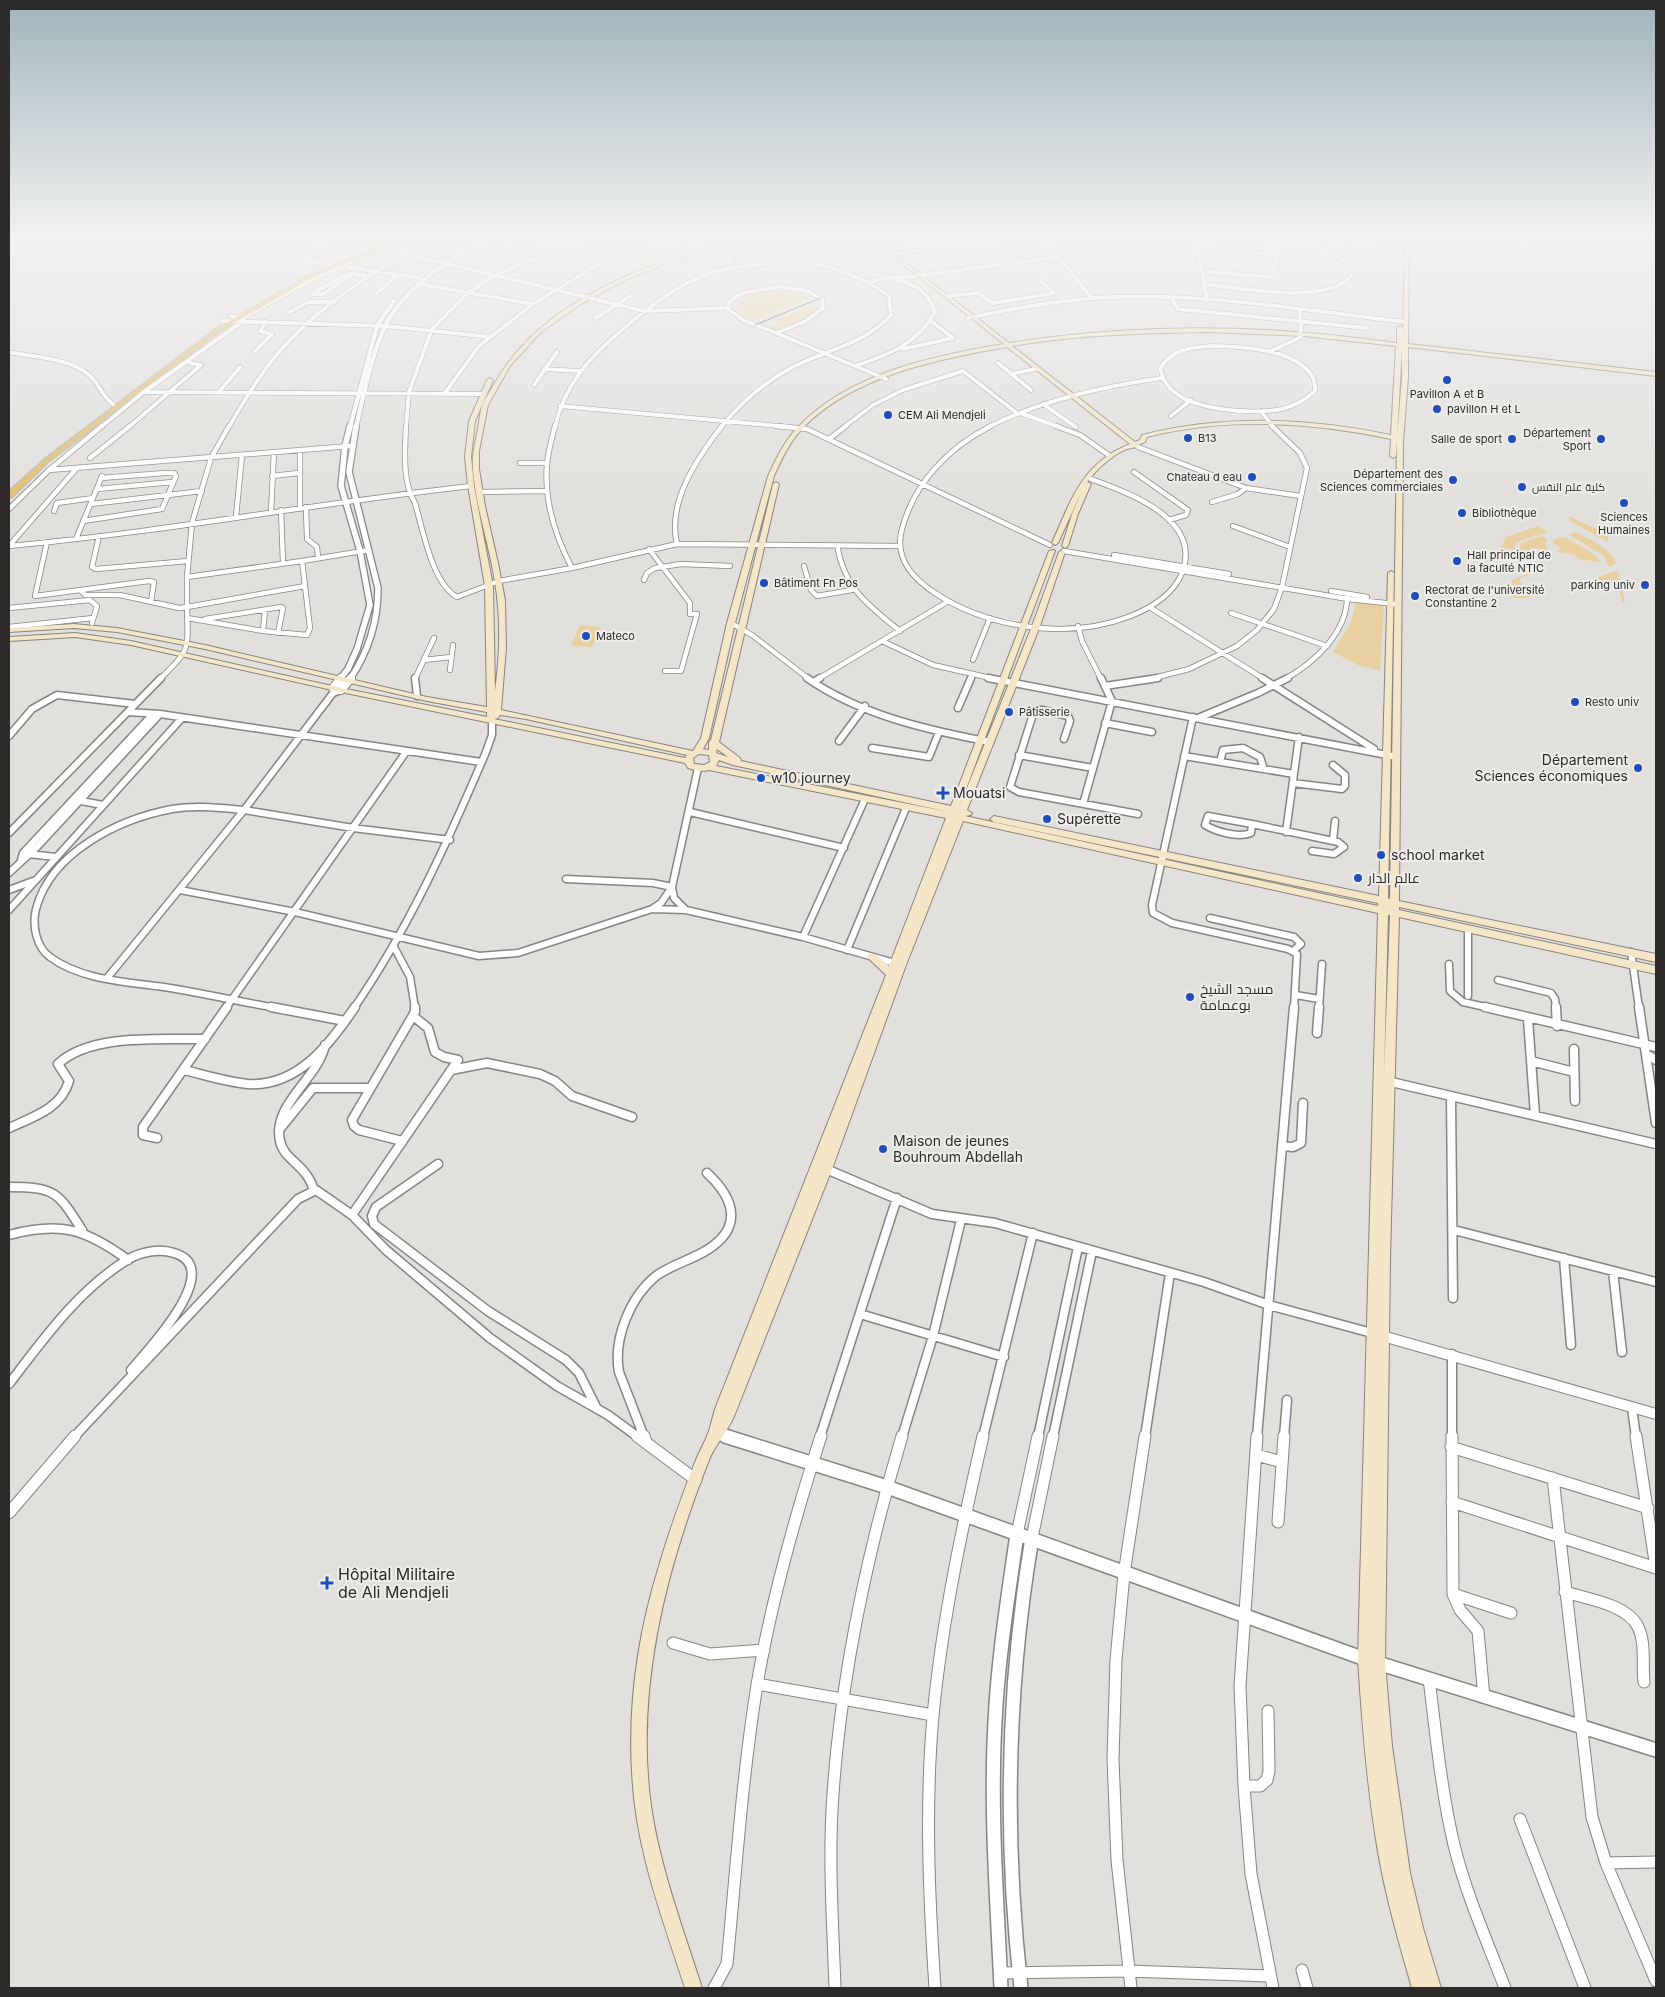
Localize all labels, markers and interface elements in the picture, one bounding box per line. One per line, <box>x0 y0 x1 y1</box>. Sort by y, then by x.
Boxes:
marker: Pavillon A et B <box>1441 374 1453 386</box>
place label: Pavillon A et B <box>1410 387 1484 401</box>
place label: pavillon H et L <box>1447 402 1521 416</box>
marker: pavillon H et L <box>1431 403 1443 415</box>
place label: CEM Ali Mendjeli <box>898 408 986 422</box>
marker: CEM Ali Mendjeli <box>882 409 894 421</box>
place label: Département Sport <box>1523 426 1591 453</box>
place label: B13 <box>1198 431 1217 445</box>
marker: B13 <box>1182 432 1194 444</box>
place label: Salle de sport <box>1431 432 1502 446</box>
marker: Salle de sport <box>1506 433 1518 445</box>
marker: Département Sport <box>1595 433 1607 445</box>
place label: Département des Sciences commerciales <box>1320 467 1443 494</box>
place label: Chateau d eau <box>1166 470 1242 484</box>
marker: Chateau d eau <box>1246 471 1258 483</box>
marker: Département des Sciences commerciales <box>1447 474 1459 486</box>
place label: كلية علم النفس <box>1532 480 1605 495</box>
marker: كلية علم النفس <box>1516 481 1528 493</box>
marker: Sciences Humaines <box>1618 497 1630 509</box>
place label: Bibliothèque <box>1472 506 1537 520</box>
marker: Bibliothèque <box>1456 507 1468 519</box>
place label: Sciences Humaines <box>1598 510 1650 537</box>
place label: Hall principal de la faculté NTIC <box>1467 548 1551 575</box>
marker: Hall principal de la faculté NTIC <box>1451 555 1463 567</box>
place label: Bâtiment Fn Pos <box>774 576 858 590</box>
marker: Bâtiment Fn Pos <box>758 577 770 589</box>
place label: parking univ <box>1571 578 1635 592</box>
marker: parking univ <box>1639 579 1651 591</box>
place label: Rectorat de l'université Constantine 2 <box>1425 583 1544 610</box>
marker: Rectorat de l'université Constantine 2 <box>1409 590 1421 602</box>
place label: Mateco <box>596 629 635 643</box>
marker: Mateco <box>580 630 592 642</box>
place label: Resto univ <box>1585 695 1639 709</box>
marker: Resto univ <box>1569 696 1581 708</box>
place label: Pâtisserie <box>1019 705 1070 719</box>
marker: Pâtisserie <box>1003 706 1015 718</box>
place label: Département Sciences économiques <box>1474 751 1628 784</box>
marker: Département Sciences économiques <box>1632 762 1644 774</box>
place label: w10 journey <box>771 769 851 786</box>
marker: w10 journey <box>755 772 767 784</box>
place label: Mouatsi <box>953 784 1005 801</box>
marker: Mouatsi <box>937 787 949 799</box>
place label: Supérette <box>1057 810 1121 827</box>
marker: Supérette <box>1041 813 1053 825</box>
place label: school market <box>1391 846 1485 863</box>
marker: school market <box>1375 849 1387 861</box>
place label: عالم الدار <box>1367 869 1420 888</box>
marker: عالم الدار <box>1352 872 1364 884</box>
place label: مسجد الشيخ بوعمامة <box>1200 980 1273 1013</box>
marker: مسجد الشيخ بوعمامة <box>1184 991 1196 1003</box>
place label: Maison de jeunes Bouhroum Abdellah <box>893 1132 1023 1165</box>
marker: Maison de jeunes Bouhroum Abdellah <box>877 1143 889 1155</box>
place label: Hôpital Militaire de Ali Mendjeli <box>338 1564 455 1602</box>
marker: Hôpital Militaire de Ali Mendjeli <box>320 1576 334 1590</box>

